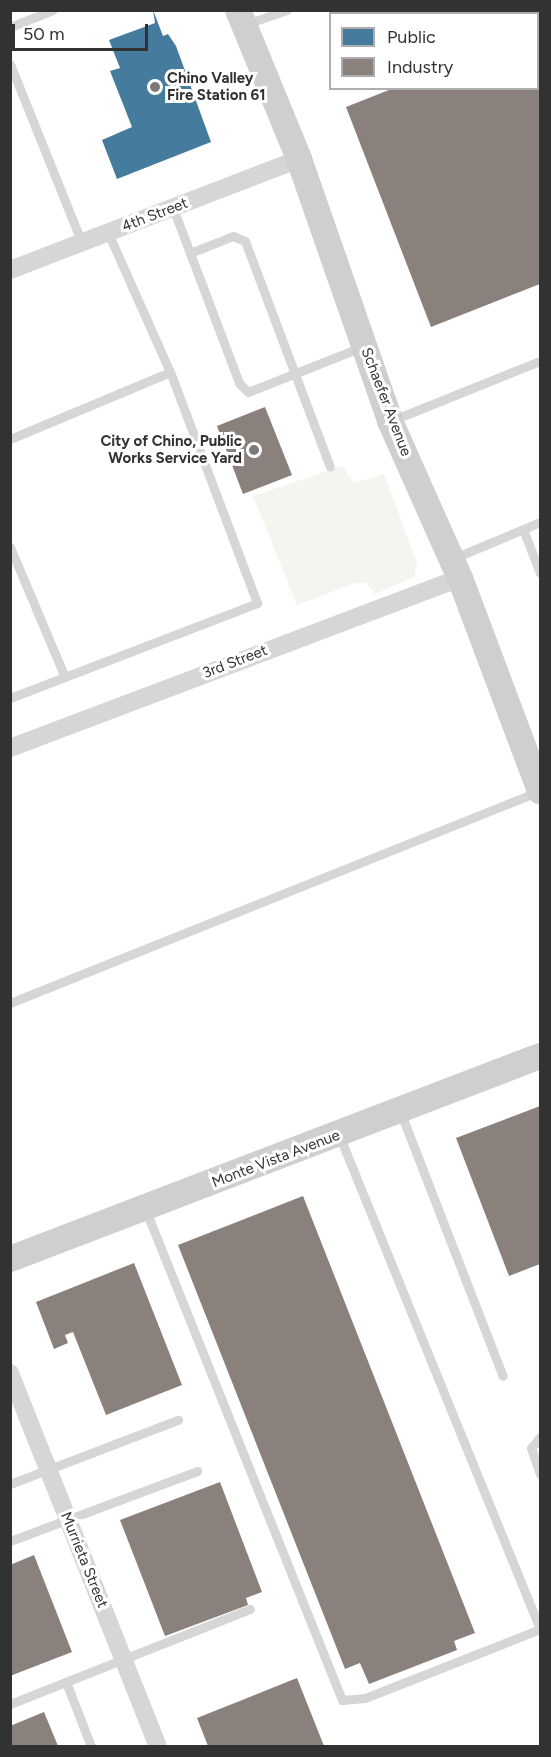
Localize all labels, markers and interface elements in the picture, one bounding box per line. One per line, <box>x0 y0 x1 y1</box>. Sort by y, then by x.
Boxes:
scale bar <box>15 12 152 50</box>
legend <box>329 12 539 90</box>
text: 50 m <box>23 23 65 45</box>
text: Public <box>387 26 436 48</box>
text: Industry <box>387 56 453 78</box>
place label: Chino Valley Fire Station 61 <box>167 69 266 104</box>
marker: Chino Valley Fire Station 61 <box>148 80 162 94</box>
street label: 4th Street <box>120 194 190 236</box>
street label: Schaefer Avenue <box>357 345 415 459</box>
place label: City of Chino, Public Works Service Yard <box>100 432 242 467</box>
marker: City of Chino, Public Works Service Yard <box>247 443 261 457</box>
street label: 3rd Street <box>200 641 270 683</box>
street label: Monte Vista Avenue <box>209 1126 343 1192</box>
street label: Murrieta Street <box>57 1509 111 1611</box>

